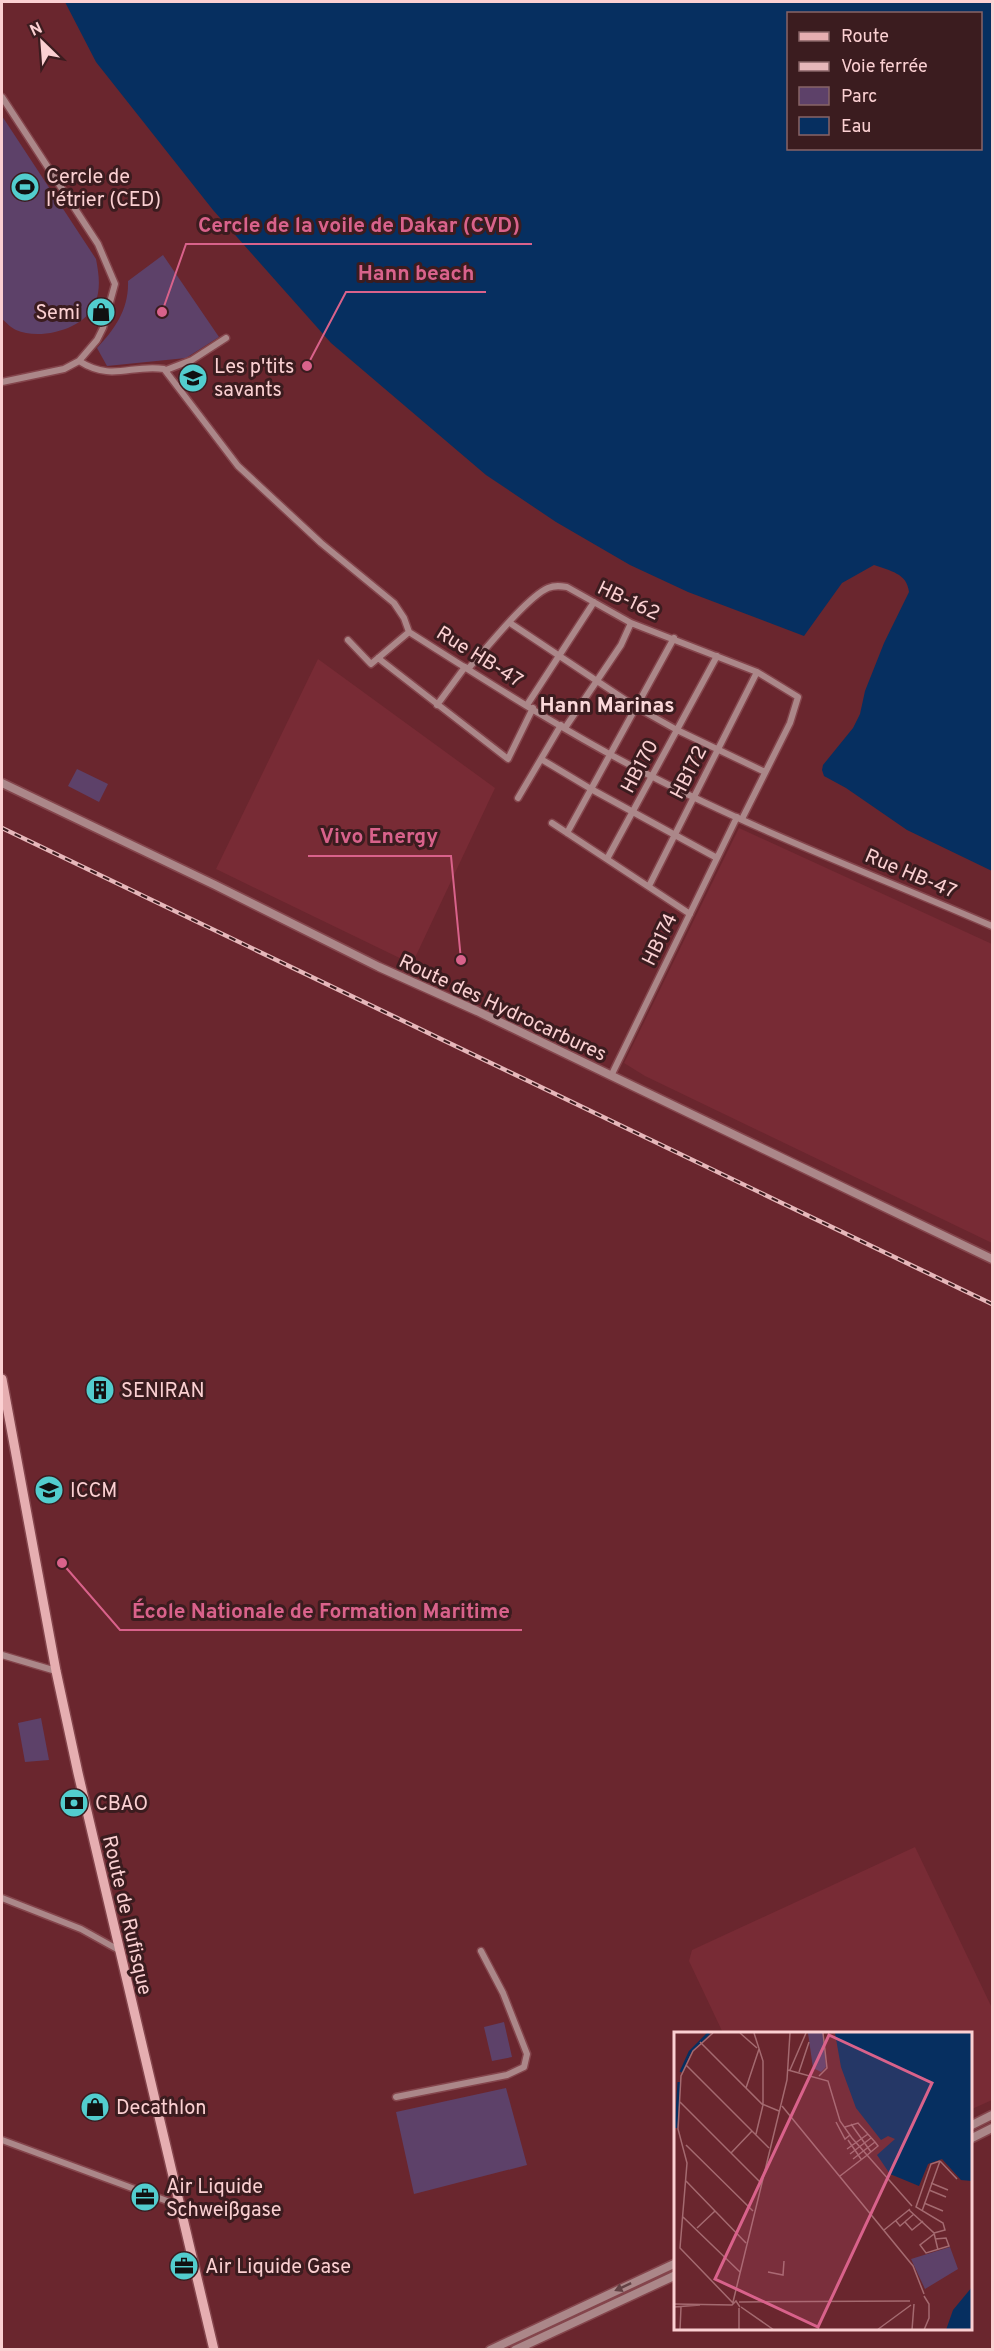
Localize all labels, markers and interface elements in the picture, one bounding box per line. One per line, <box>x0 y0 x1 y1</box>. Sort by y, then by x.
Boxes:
north arrow <box>12 12 72 72</box>
legend <box>787 12 982 150</box>
text: N <box>27 19 46 42</box>
text: Route <box>841 26 889 49</box>
text: Voie ferrée <box>841 56 928 79</box>
text: Parc <box>841 86 877 109</box>
text: Eau <box>841 116 871 139</box>
place label: Cercle de l'étrier (CED) <box>46 165 161 214</box>
sports icon: Cercle de l'étrier (CED) <box>9 171 41 203</box>
callout: Cercle de la voile de Dakar (CVD) <box>186 205 532 244</box>
text: Cercle de la voile de Dakar (CVD) <box>198 213 520 240</box>
callout: Hann beach <box>346 253 486 292</box>
text: Hann beach <box>358 261 474 288</box>
shop icon: Semi <box>85 296 117 328</box>
place label: Semi <box>35 301 80 327</box>
place label: Les p'tits savants <box>214 355 294 404</box>
school or university icon: Les p'tits savants <box>177 362 209 394</box>
street label: HB-162 <box>592 576 664 628</box>
street label: Rue HB-47 <box>431 621 527 694</box>
district label: Hann Marinas <box>539 693 675 720</box>
street label: HB170 <box>616 736 666 798</box>
street label: HB172 <box>665 742 714 804</box>
callout: Vivo Energy <box>308 817 451 856</box>
text: Vivo Energy <box>320 824 438 851</box>
street label: Rue HB-47 <box>860 844 960 906</box>
street label: HB174 <box>637 909 685 970</box>
street label: Route des Hydrocarbures <box>394 949 610 1068</box>
building icon: SENIRAN <box>84 1374 116 1406</box>
place label: SENIRAN <box>121 1379 205 1405</box>
school or university icon: ICCM <box>33 1474 65 1506</box>
place label: ICCM <box>70 1479 117 1505</box>
callout: École Nationale de Formation Maritime <box>120 1591 522 1630</box>
text: École Nationale de Formation Maritime <box>132 1598 510 1626</box>
bank icon: CBAO <box>58 1787 90 1819</box>
place label: CBAO <box>95 1792 148 1818</box>
street label: Route de Rufisque <box>95 1833 157 1998</box>
inset map <box>674 2032 973 2330</box>
shop icon: Decathlon <box>79 2091 111 2123</box>
place label: Decathlon <box>116 2096 207 2122</box>
place label: Air Liquide Schweißgase <box>166 2175 282 2224</box>
office icon: Air Liquide Schweißgase <box>129 2181 161 2213</box>
office icon: Air Liquide Gase <box>168 2250 200 2282</box>
place label: Air Liquide Gase <box>205 2255 351 2281</box>
one-way arrow <box>614 2283 632 2293</box>

